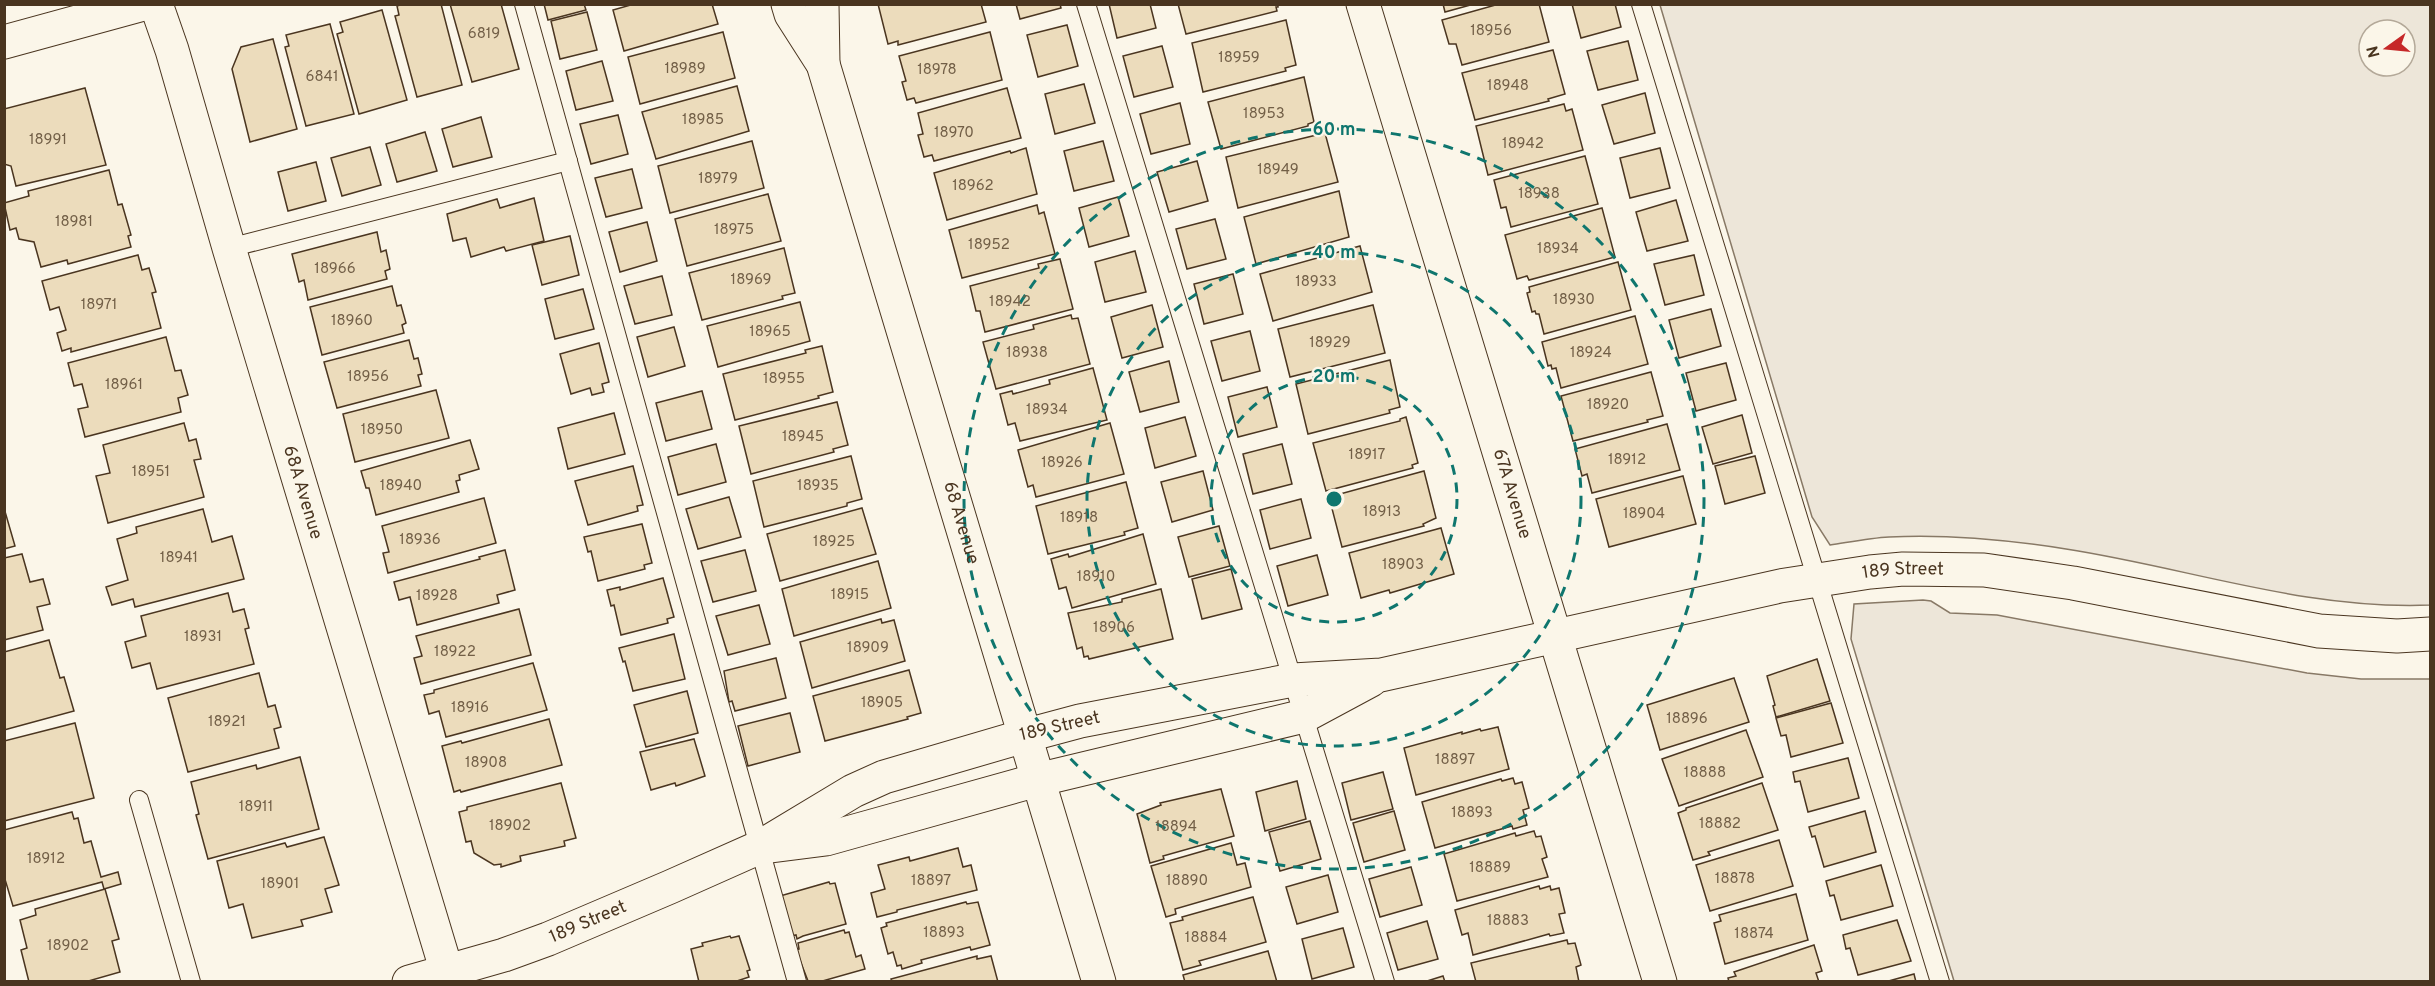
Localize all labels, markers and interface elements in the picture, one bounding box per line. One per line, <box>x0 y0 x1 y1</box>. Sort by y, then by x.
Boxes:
north arrow <box>2357 18 2417 78</box>
house number: 18956 <box>1470 22 1512 41</box>
house number: 6819 <box>468 25 500 44</box>
text: N <box>2363 43 2386 60</box>
house number: 18959 <box>1218 49 1260 68</box>
house number: 18989 <box>664 60 706 79</box>
house number: 18978 <box>917 61 957 80</box>
house number: 6841 <box>305 68 339 87</box>
house number: 18948 <box>1487 77 1529 96</box>
house number: 18953 <box>1243 105 1285 124</box>
house number: 18985 <box>682 111 724 130</box>
text: 60 m <box>1312 119 1356 142</box>
house number: 18970 <box>934 124 974 143</box>
house number: 18991 <box>29 131 67 150</box>
house number: 18942 <box>1502 135 1544 154</box>
house number: 18949 <box>1257 161 1299 180</box>
house number: 18979 <box>698 170 738 189</box>
house number: 18962 <box>952 177 994 196</box>
house number: 18938 <box>1518 185 1560 204</box>
house number: 18981 <box>55 213 93 232</box>
house number: 18975 <box>714 221 754 240</box>
house number: 18952 <box>968 236 1010 255</box>
house number: 18934 <box>1537 240 1579 259</box>
text: 40 m <box>1312 242 1356 265</box>
house number: 18966 <box>314 260 356 279</box>
house number: 18969 <box>731 271 771 290</box>
house number: 18933 <box>1295 273 1337 292</box>
house number: 18930 <box>1553 291 1595 310</box>
house number: 18942 <box>989 293 1031 312</box>
house number: 18971 <box>81 296 117 315</box>
house number: 18960 <box>331 312 373 331</box>
house number: 18965 <box>749 323 791 342</box>
house number: 18929 <box>1309 334 1351 353</box>
house number: 18938 <box>1006 344 1048 363</box>
house number: 18924 <box>1570 344 1612 363</box>
text: 20 m <box>1312 366 1356 389</box>
house number: 18956 <box>347 368 389 387</box>
house number: 18955 <box>763 370 805 389</box>
house number: 18961 <box>105 376 143 395</box>
house number: 18920 <box>1587 396 1629 415</box>
house number: 18934 <box>1026 401 1068 420</box>
house number: 18950 <box>361 421 403 440</box>
house number: 18945 <box>782 428 824 447</box>
street label: 68A Avenue <box>278 443 328 542</box>
house number: 18917 <box>1349 446 1386 465</box>
street label: 67A Avenue <box>1487 446 1536 542</box>
house number: 18912 <box>1608 451 1646 470</box>
house number: 18926 <box>1041 454 1083 473</box>
house number: 18951 <box>132 463 170 482</box>
house number: 18940 <box>380 477 422 496</box>
house number: 18935 <box>797 477 839 496</box>
street label: 68 Avenue <box>938 479 984 567</box>
centre of rings <box>1324 489 1344 509</box>
house number: 18913 <box>1363 503 1401 522</box>
house number: 18904 <box>1623 505 1665 524</box>
house number: 18918 <box>1060 509 1098 528</box>
house number: 18936 <box>399 531 441 550</box>
house number: 18925 <box>813 533 855 552</box>
house number: 18941 <box>160 549 198 568</box>
house number: 18903 <box>1382 556 1424 575</box>
street label: 189 Street <box>1860 557 1944 585</box>
house number: 18910 <box>1077 568 1115 587</box>
house number: 18915 <box>831 586 869 605</box>
house number: 18928 <box>416 587 458 606</box>
house number: 18906 <box>1093 619 1135 638</box>
house number: 18931 <box>184 628 222 647</box>
house number: 18909 <box>847 639 889 658</box>
house number: 18922 <box>434 643 476 662</box>
house number: 18905 <box>861 694 903 713</box>
house number: 18916 <box>451 699 489 718</box>
street label: 189 Street <box>1018 707 1102 747</box>
house number: 18896 <box>1666 710 1708 729</box>
house number: 18921 <box>208 713 246 732</box>
house number: 18897 <box>1435 751 1475 770</box>
house number: 18908 <box>465 754 507 773</box>
house number: 18888 <box>1684 764 1726 783</box>
house number: 18911 <box>239 798 273 817</box>
house number: 18893 <box>1451 804 1493 823</box>
house number: 18882 <box>1699 815 1741 834</box>
house number: 18902 <box>489 817 531 836</box>
house number: 18894 <box>1155 818 1197 837</box>
house number: 18912 <box>27 850 65 869</box>
house number: 18889 <box>1469 859 1511 878</box>
house number: 18878 <box>1715 870 1755 889</box>
house number: 18897 <box>911 872 951 891</box>
house number: 18890 <box>1166 872 1208 891</box>
house number: 18901 <box>261 875 299 894</box>
street label: 189 Street <box>546 895 630 949</box>
house number: 18883 <box>1487 912 1529 931</box>
house number: 18893 <box>923 924 965 943</box>
house number: 18874 <box>1734 925 1774 944</box>
house number: 18884 <box>1185 929 1227 948</box>
house number: 18902 <box>47 937 89 956</box>

